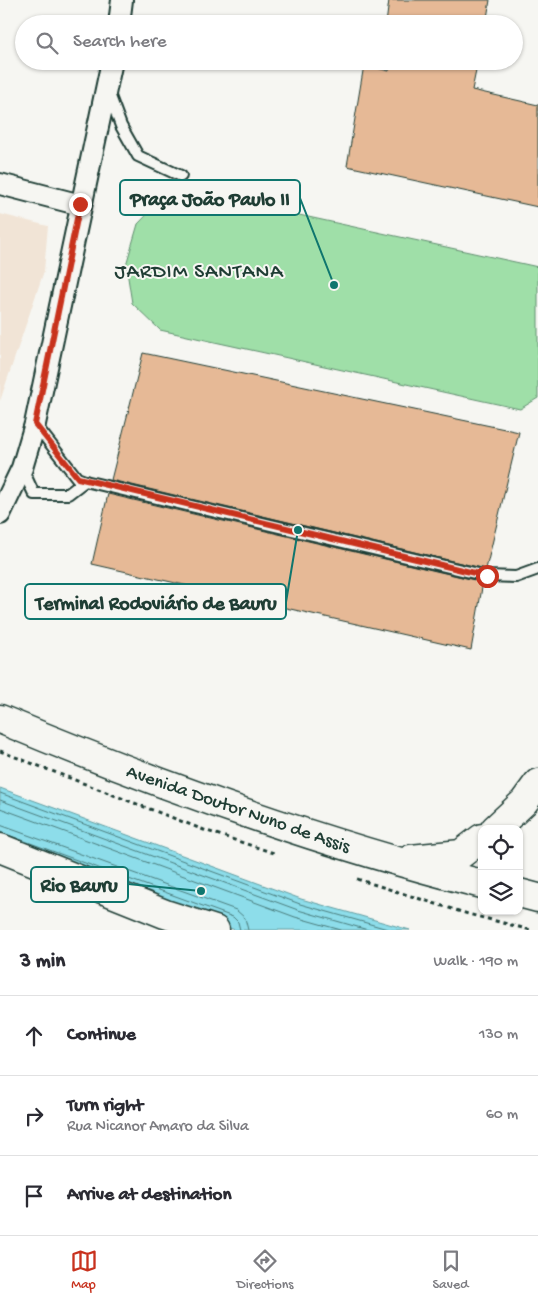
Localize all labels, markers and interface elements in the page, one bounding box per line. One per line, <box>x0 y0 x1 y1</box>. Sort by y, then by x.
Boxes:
search box <box>15 15 523 70</box>
icon: search <box>33 29 61 57</box>
text: Search here <box>73 31 167 54</box>
callout: Praça João Paulo II <box>120 180 300 215</box>
text: Praça João Paulo II <box>129 190 290 213</box>
route end <box>69 193 92 216</box>
district label: JARDIM SANTANA <box>114 261 284 286</box>
route start <box>476 565 499 588</box>
callout: Terminal Rodoviário de Bauru <box>25 584 286 619</box>
text: Terminal Rodoviário de Bauru <box>33 594 277 617</box>
street label: Avenida Doutor Nuno de Assis <box>123 761 354 860</box>
map controls <box>478 825 523 915</box>
button: locate <box>478 825 523 870</box>
callout: Rio Bauru <box>31 867 128 902</box>
button: layers <box>478 870 523 915</box>
text: Rio Bauru <box>39 876 118 899</box>
text: 3 min <box>20 950 65 975</box>
text: Walk · 190 m <box>434 953 518 972</box>
icon: ahead <box>20 1022 48 1050</box>
text: Continue <box>67 1024 136 1047</box>
text: 130 m <box>479 1026 518 1045</box>
text: Turn right <box>67 1095 143 1118</box>
icon: right <box>20 1102 48 1130</box>
text: 60 m <box>486 1106 518 1125</box>
text: Rua Nicanor Amaro da Silva <box>67 1118 249 1137</box>
icon: arrive <box>20 1182 48 1210</box>
text: Arrive at destination <box>67 1184 231 1207</box>
tab: Map <box>70 1247 98 1294</box>
tab: Directions <box>237 1247 294 1294</box>
tab: Saved <box>433 1247 468 1294</box>

